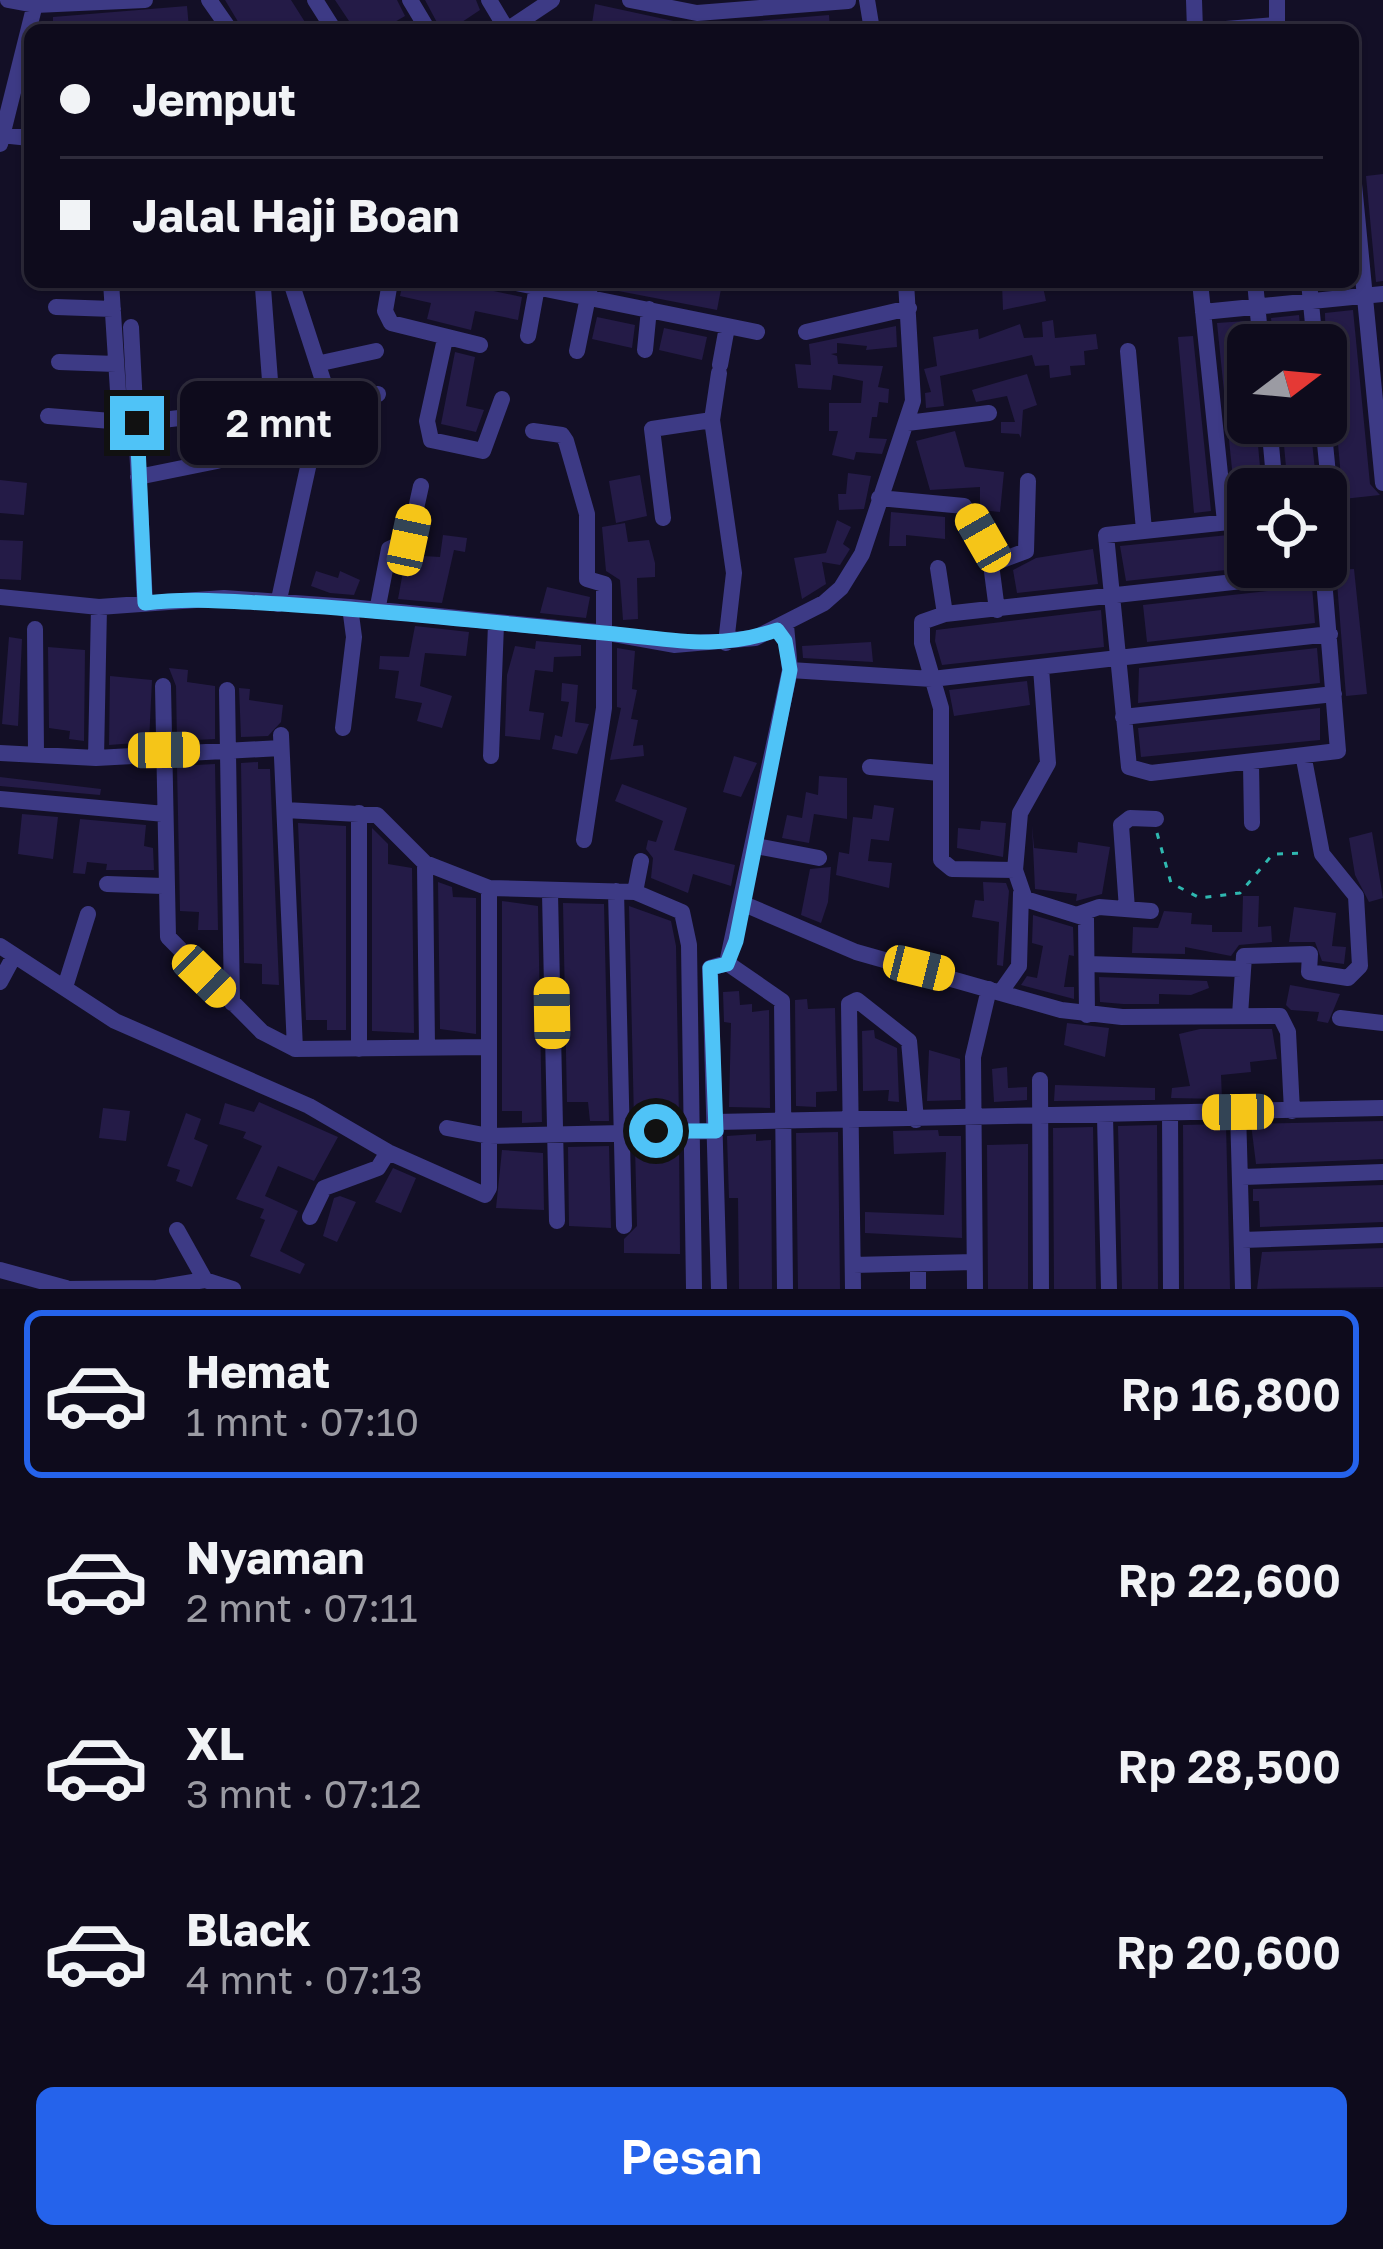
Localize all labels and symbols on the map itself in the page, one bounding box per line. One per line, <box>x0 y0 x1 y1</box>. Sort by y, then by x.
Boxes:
north arrow <box>1227 324 1347 444</box>
callout: 2 mnt <box>179 381 377 465</box>
route end <box>110 396 164 450</box>
car <box>949 498 1017 578</box>
car <box>384 501 434 579</box>
car <box>128 731 200 769</box>
car <box>166 938 242 1014</box>
car <box>880 942 958 994</box>
car <box>533 977 571 1049</box>
car <box>1202 1093 1274 1131</box>
route start <box>629 1104 683 1158</box>

